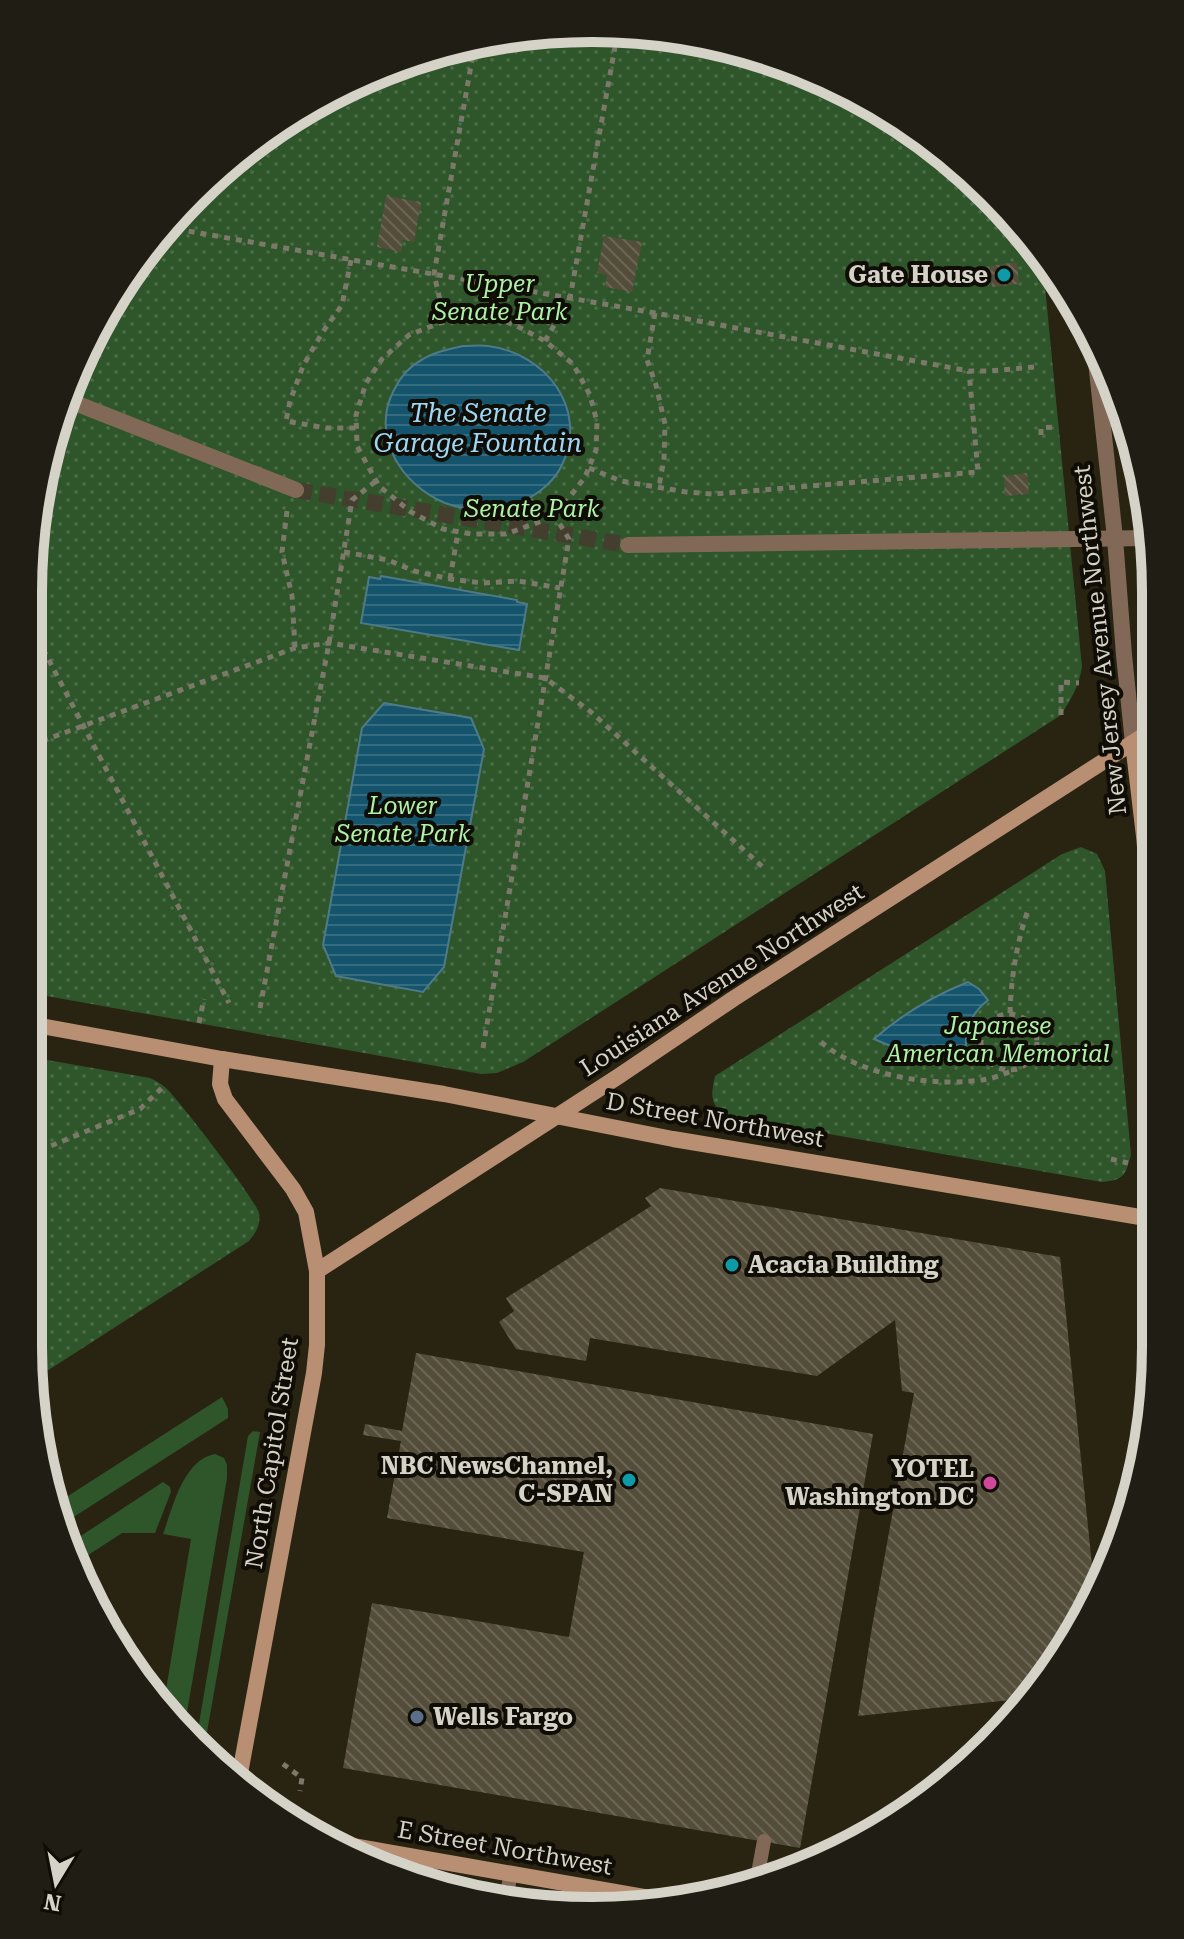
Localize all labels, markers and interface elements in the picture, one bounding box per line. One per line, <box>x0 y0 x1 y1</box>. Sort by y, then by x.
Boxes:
place label: Gate House <box>848 261 988 289</box>
marker: Gate House <box>995 266 1013 284</box>
park label: Upper Senate Park <box>431 270 568 326</box>
water label: The Senate Garage Fountain <box>374 398 582 458</box>
street label: New Jersey Avenue Northwest <box>1068 464 1132 816</box>
park label: Senate Park <box>463 495 600 523</box>
park label: Lower Senate Park <box>334 792 471 848</box>
street label: Louisiana Avenue Northwest <box>575 878 869 1082</box>
park label: Japanese American Memorial <box>884 1012 1110 1068</box>
street label: D Street Northwest <box>604 1087 826 1153</box>
place label: Acacia Building <box>748 1251 939 1279</box>
marker: Acacia Building <box>723 1256 741 1274</box>
street label: North Capitol Street <box>240 1335 304 1571</box>
place label: NBC NewsChannel, C-SPAN <box>381 1452 613 1508</box>
place label: YOTEL Washington DC <box>785 1455 974 1511</box>
marker: NBC NewsChannel, C-SPAN <box>620 1471 638 1489</box>
marker: YOTEL Washington DC <box>981 1474 999 1492</box>
place label: Wells Fargo <box>433 1703 573 1731</box>
marker: Wells Fargo <box>408 1708 426 1726</box>
street label: E Street Northwest <box>396 1815 615 1881</box>
north arrow <box>16 1843 96 1923</box>
text: N <box>42 1888 63 1916</box>

